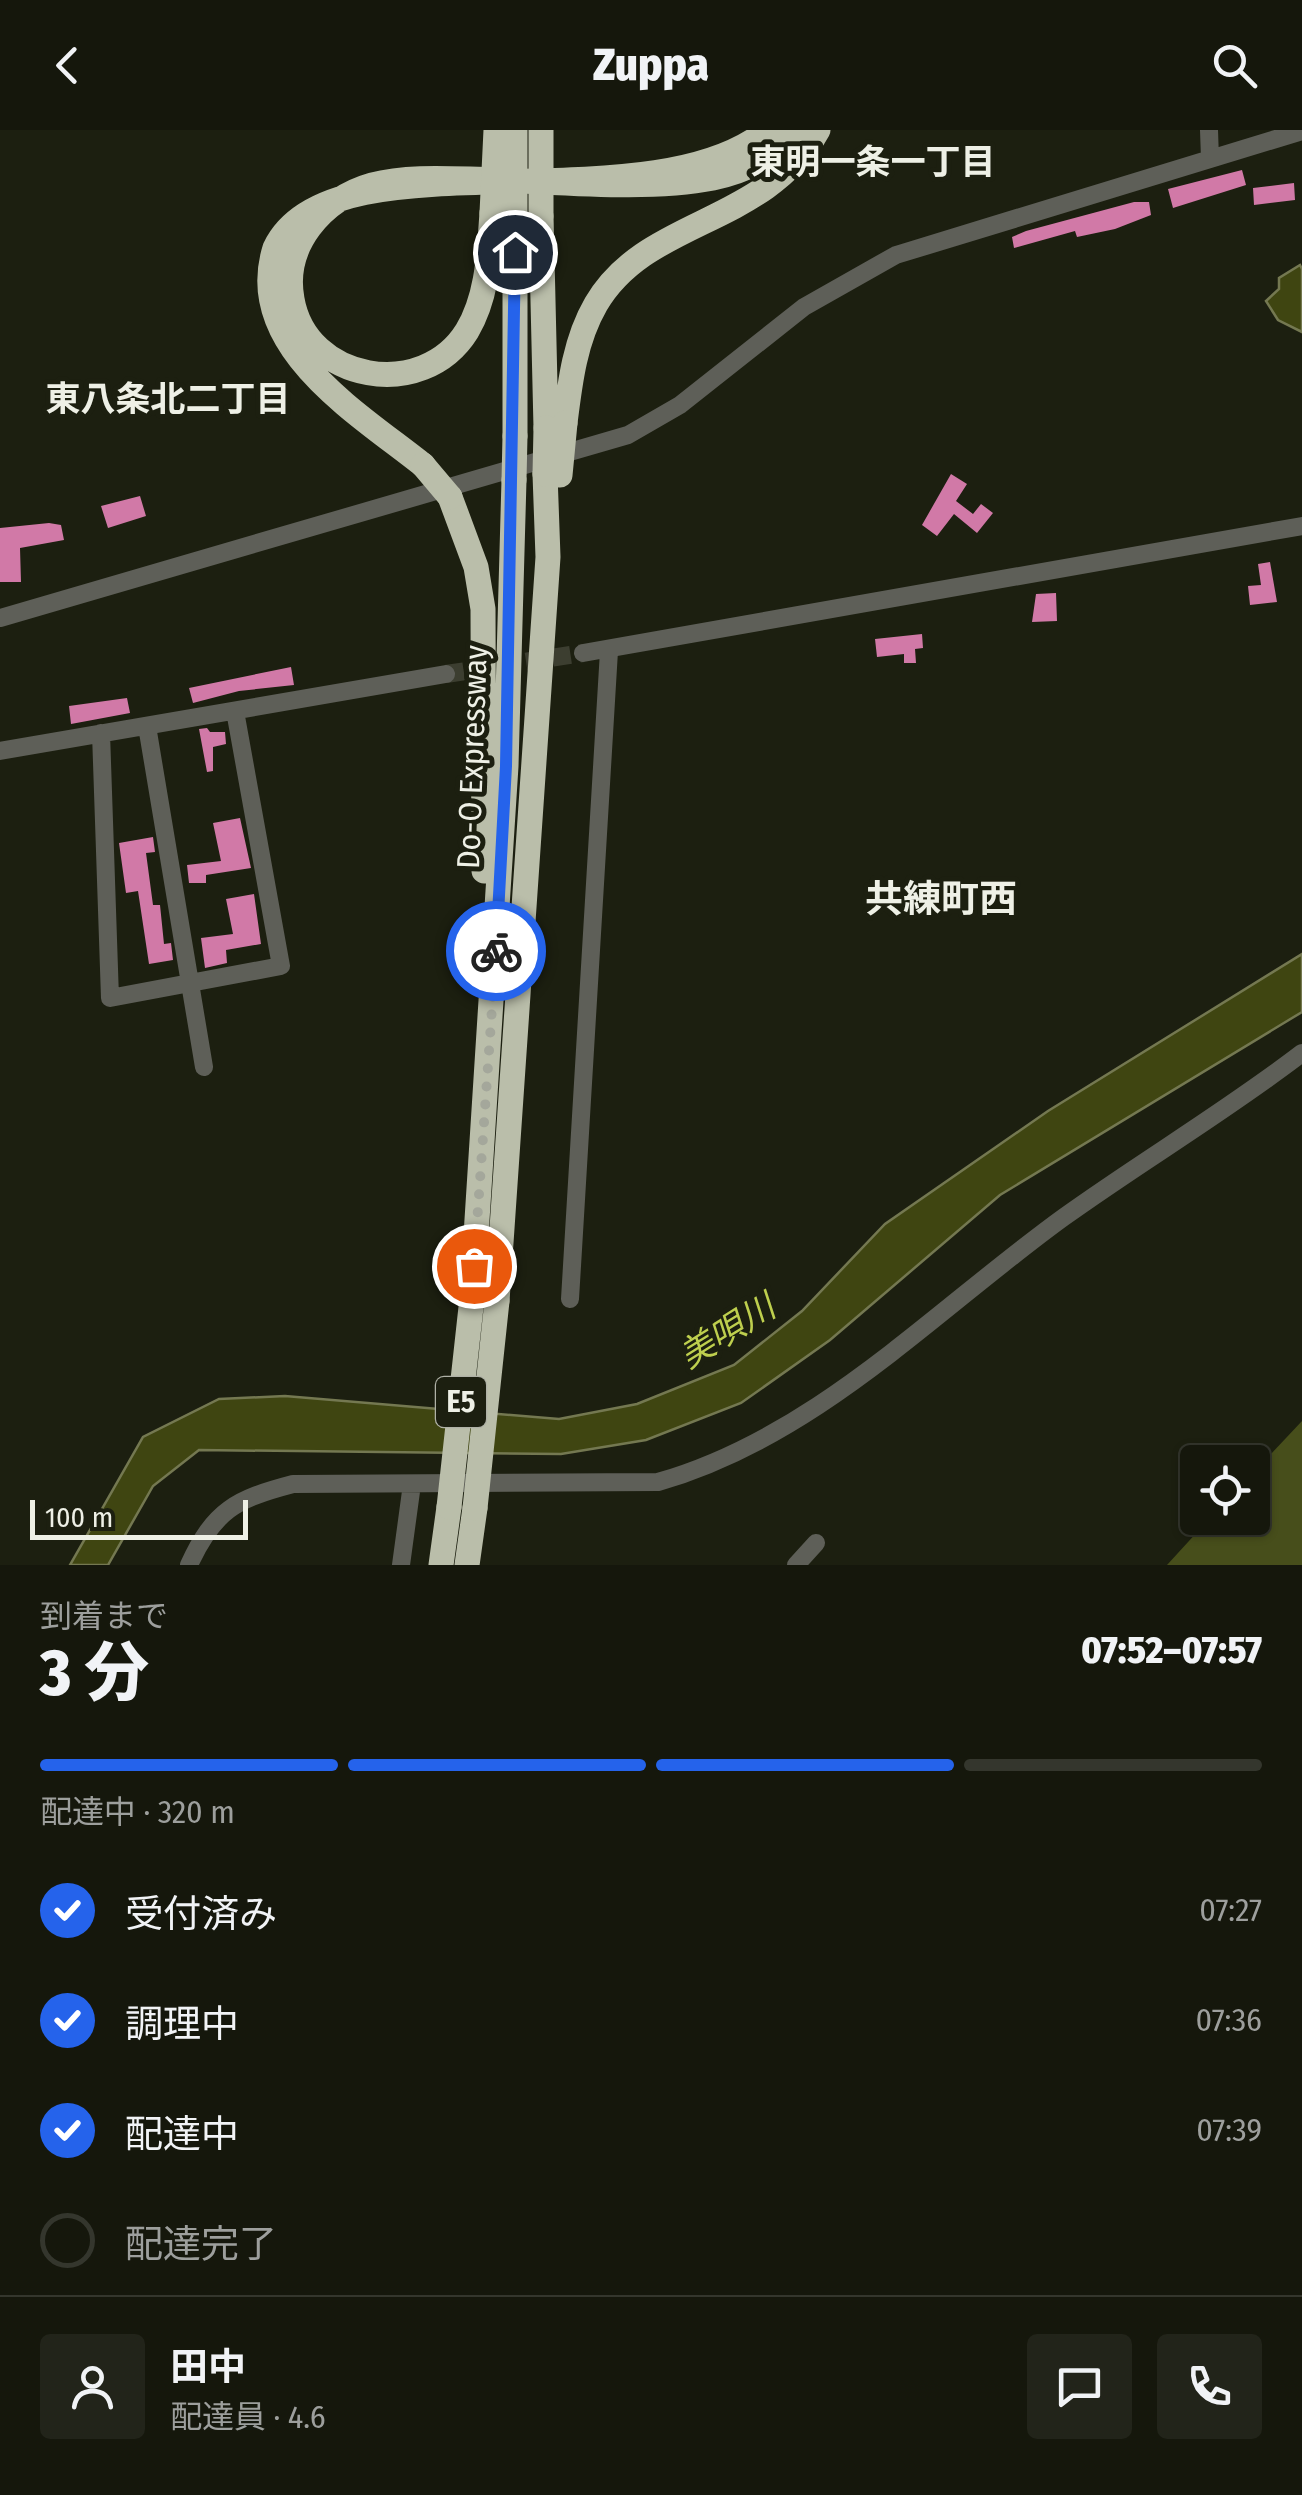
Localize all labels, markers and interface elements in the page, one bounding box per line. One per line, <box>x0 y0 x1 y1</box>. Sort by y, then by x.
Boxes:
icon: back <box>40 38 95 93</box>
text: Zuppa <box>593 38 709 92</box>
icon: search <box>1207 38 1262 93</box>
district label: 東明一条一丁目 <box>750 141 996 183</box>
pin <box>473 210 558 295</box>
icon: home <box>488 225 543 280</box>
district label: 東八条北二丁目 <box>45 378 291 420</box>
street label: Do-O Expressway <box>449 644 495 869</box>
district label: 共練町西 <box>865 876 1017 922</box>
courier <box>446 901 546 1001</box>
icon: bike <box>469 924 524 979</box>
pin <box>432 1224 517 1309</box>
icon: bag <box>447 1239 502 1294</box>
water label: 美唄川 <box>671 1283 786 1377</box>
road number: E5 <box>436 1377 486 1427</box>
map controls <box>1180 1445 1270 1535</box>
button: locate <box>1180 1445 1270 1535</box>
scale bar <box>30 1495 248 1540</box>
text: 100 m <box>45 1501 113 1534</box>
text: 到着まで <box>40 1597 168 1635</box>
text: 07:52–07:57 <box>1081 1627 1262 1673</box>
text: 3 分 <box>40 1634 149 1712</box>
text: 配達中 · 320 m <box>40 1793 235 1831</box>
icon: check <box>40 1883 95 1938</box>
text: 受付済み <box>125 1891 277 1937</box>
text: 07:27 <box>1199 1891 1262 1929</box>
icon: check <box>40 1993 95 2048</box>
text: 調理中 <box>125 2001 239 2047</box>
text: 07:36 <box>1196 2001 1262 2039</box>
icon: check <box>40 2103 95 2158</box>
text: 配達中 <box>125 2111 239 2157</box>
text: 07:39 <box>1196 2111 1262 2149</box>
text: 配達完了 <box>125 2221 277 2267</box>
button: person <box>40 2334 145 2439</box>
button: chat <box>1027 2334 1132 2439</box>
button: phone <box>1157 2334 1262 2439</box>
text: 田中 <box>170 2344 246 2390</box>
text: 配達員 · 4.6 <box>170 2398 326 2436</box>

